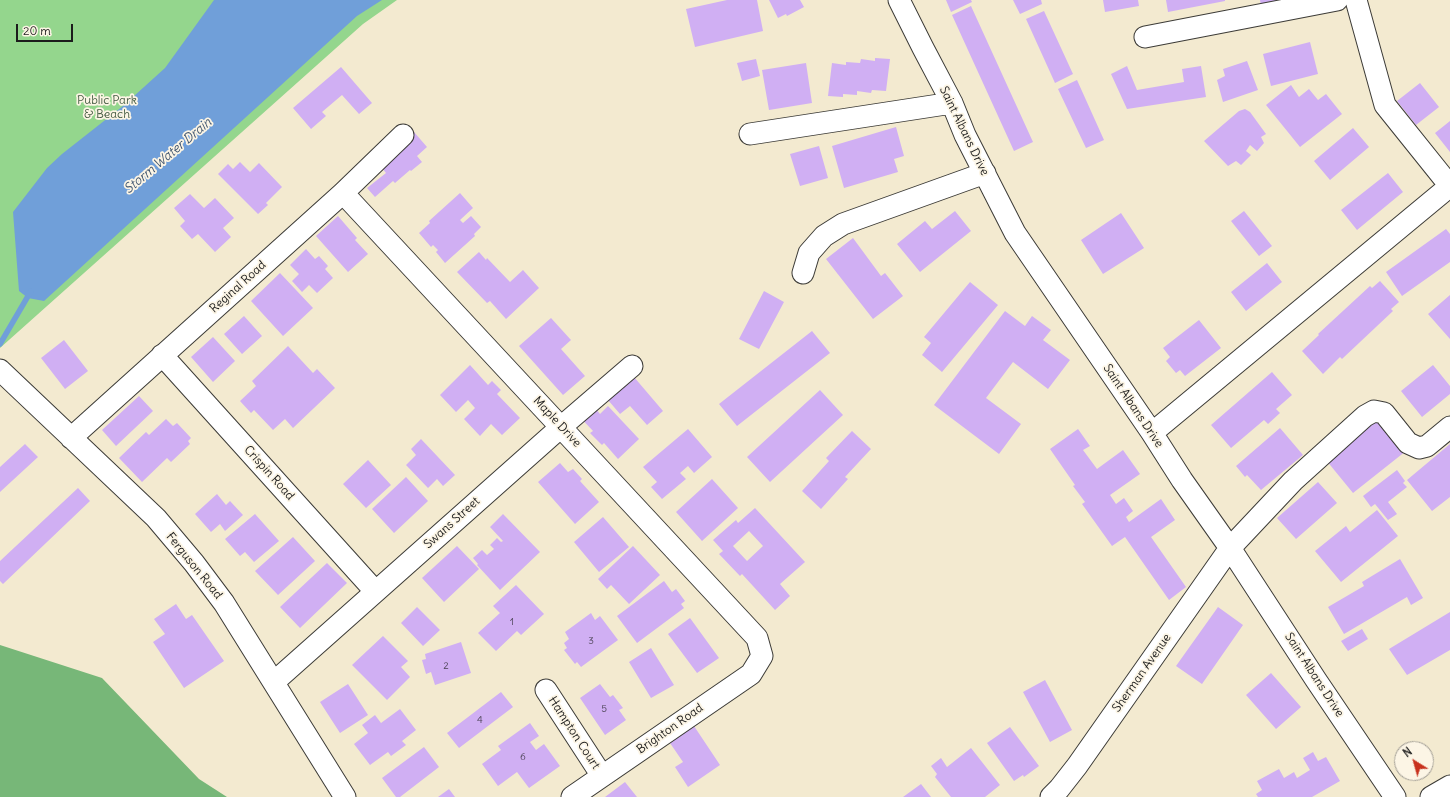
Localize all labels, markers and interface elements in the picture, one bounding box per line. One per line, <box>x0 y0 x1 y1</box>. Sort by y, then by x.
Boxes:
scale bar <box>18 16 75 42</box>
text: 20 m <box>23 23 51 38</box>
street label: Saint Albans Drive <box>936 84 992 178</box>
park label: Public Park & Beach <box>77 94 137 122</box>
water label: Storm Water Drain <box>121 115 215 197</box>
street label: Reginal Road <box>207 258 269 316</box>
street label: Saint Albans Drive <box>1100 362 1166 450</box>
street label: Maple Drive <box>530 394 584 450</box>
street label: Crispin Road <box>241 443 297 503</box>
street label: Swans Street <box>421 494 483 552</box>
street label: Ferguson Road <box>163 530 225 602</box>
house number: 1 <box>510 616 514 628</box>
street label: Saint Albans Drive <box>1281 630 1347 720</box>
street label: Sherman Avenue <box>1110 631 1174 715</box>
house number: 3 <box>588 635 594 647</box>
house number: 2 <box>443 660 449 672</box>
street label: Hampton Court <box>545 694 603 772</box>
street label: Brighton Road <box>634 701 706 757</box>
house number: 5 <box>601 703 607 715</box>
house number: 4 <box>477 714 483 726</box>
north arrow <box>1394 741 1434 781</box>
text: N <box>1400 744 1415 760</box>
house number: 6 <box>520 751 526 763</box>

